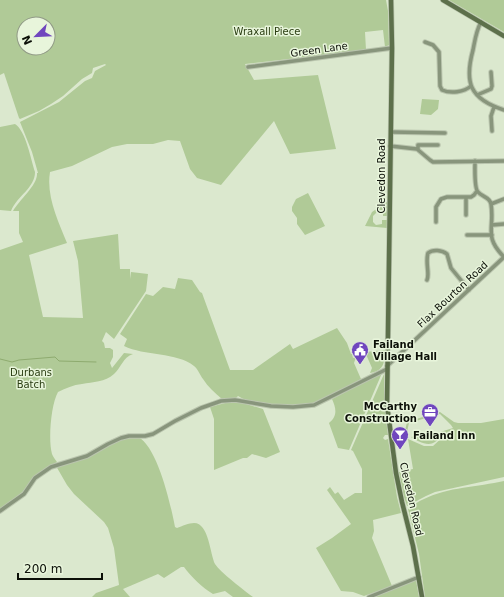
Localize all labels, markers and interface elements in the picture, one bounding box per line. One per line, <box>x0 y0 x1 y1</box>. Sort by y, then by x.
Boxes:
north arrow <box>16 16 56 56</box>
park label: Wraxall Piece <box>234 26 300 37</box>
text: N <box>20 33 35 47</box>
street label: Green Lane <box>290 40 348 59</box>
street label: Clevedon Road <box>376 138 387 214</box>
street label: Flax Bourton Road <box>415 259 490 330</box>
place label: Failand Village Hall <box>373 339 437 362</box>
public building icon: Failand Village Hall <box>350 340 370 365</box>
park label: Durbans Batch <box>10 367 52 390</box>
place label: McCarthy Construction <box>345 401 417 424</box>
office icon: McCarthy Construction <box>420 402 440 427</box>
bar icon: Failand Inn <box>390 425 410 450</box>
place label: Failand Inn <box>413 430 475 441</box>
street label: Clevedon Road <box>398 461 425 537</box>
scale bar <box>18 555 102 581</box>
text: 200 m <box>24 562 62 576</box>

